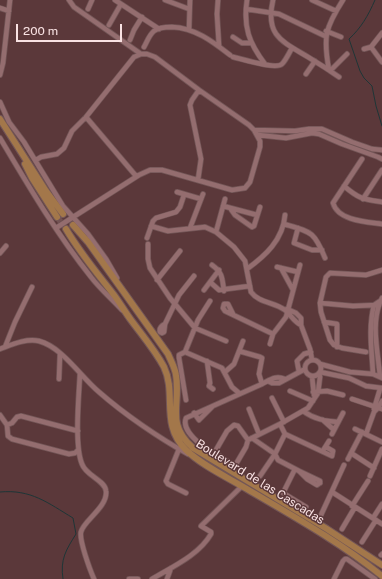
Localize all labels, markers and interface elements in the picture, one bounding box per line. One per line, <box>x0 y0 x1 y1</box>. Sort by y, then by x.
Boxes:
scale bar <box>18 16 124 42</box>
text: 200 m <box>23 24 58 38</box>
street label: Boulevard de las Cascadas <box>193 436 327 528</box>

